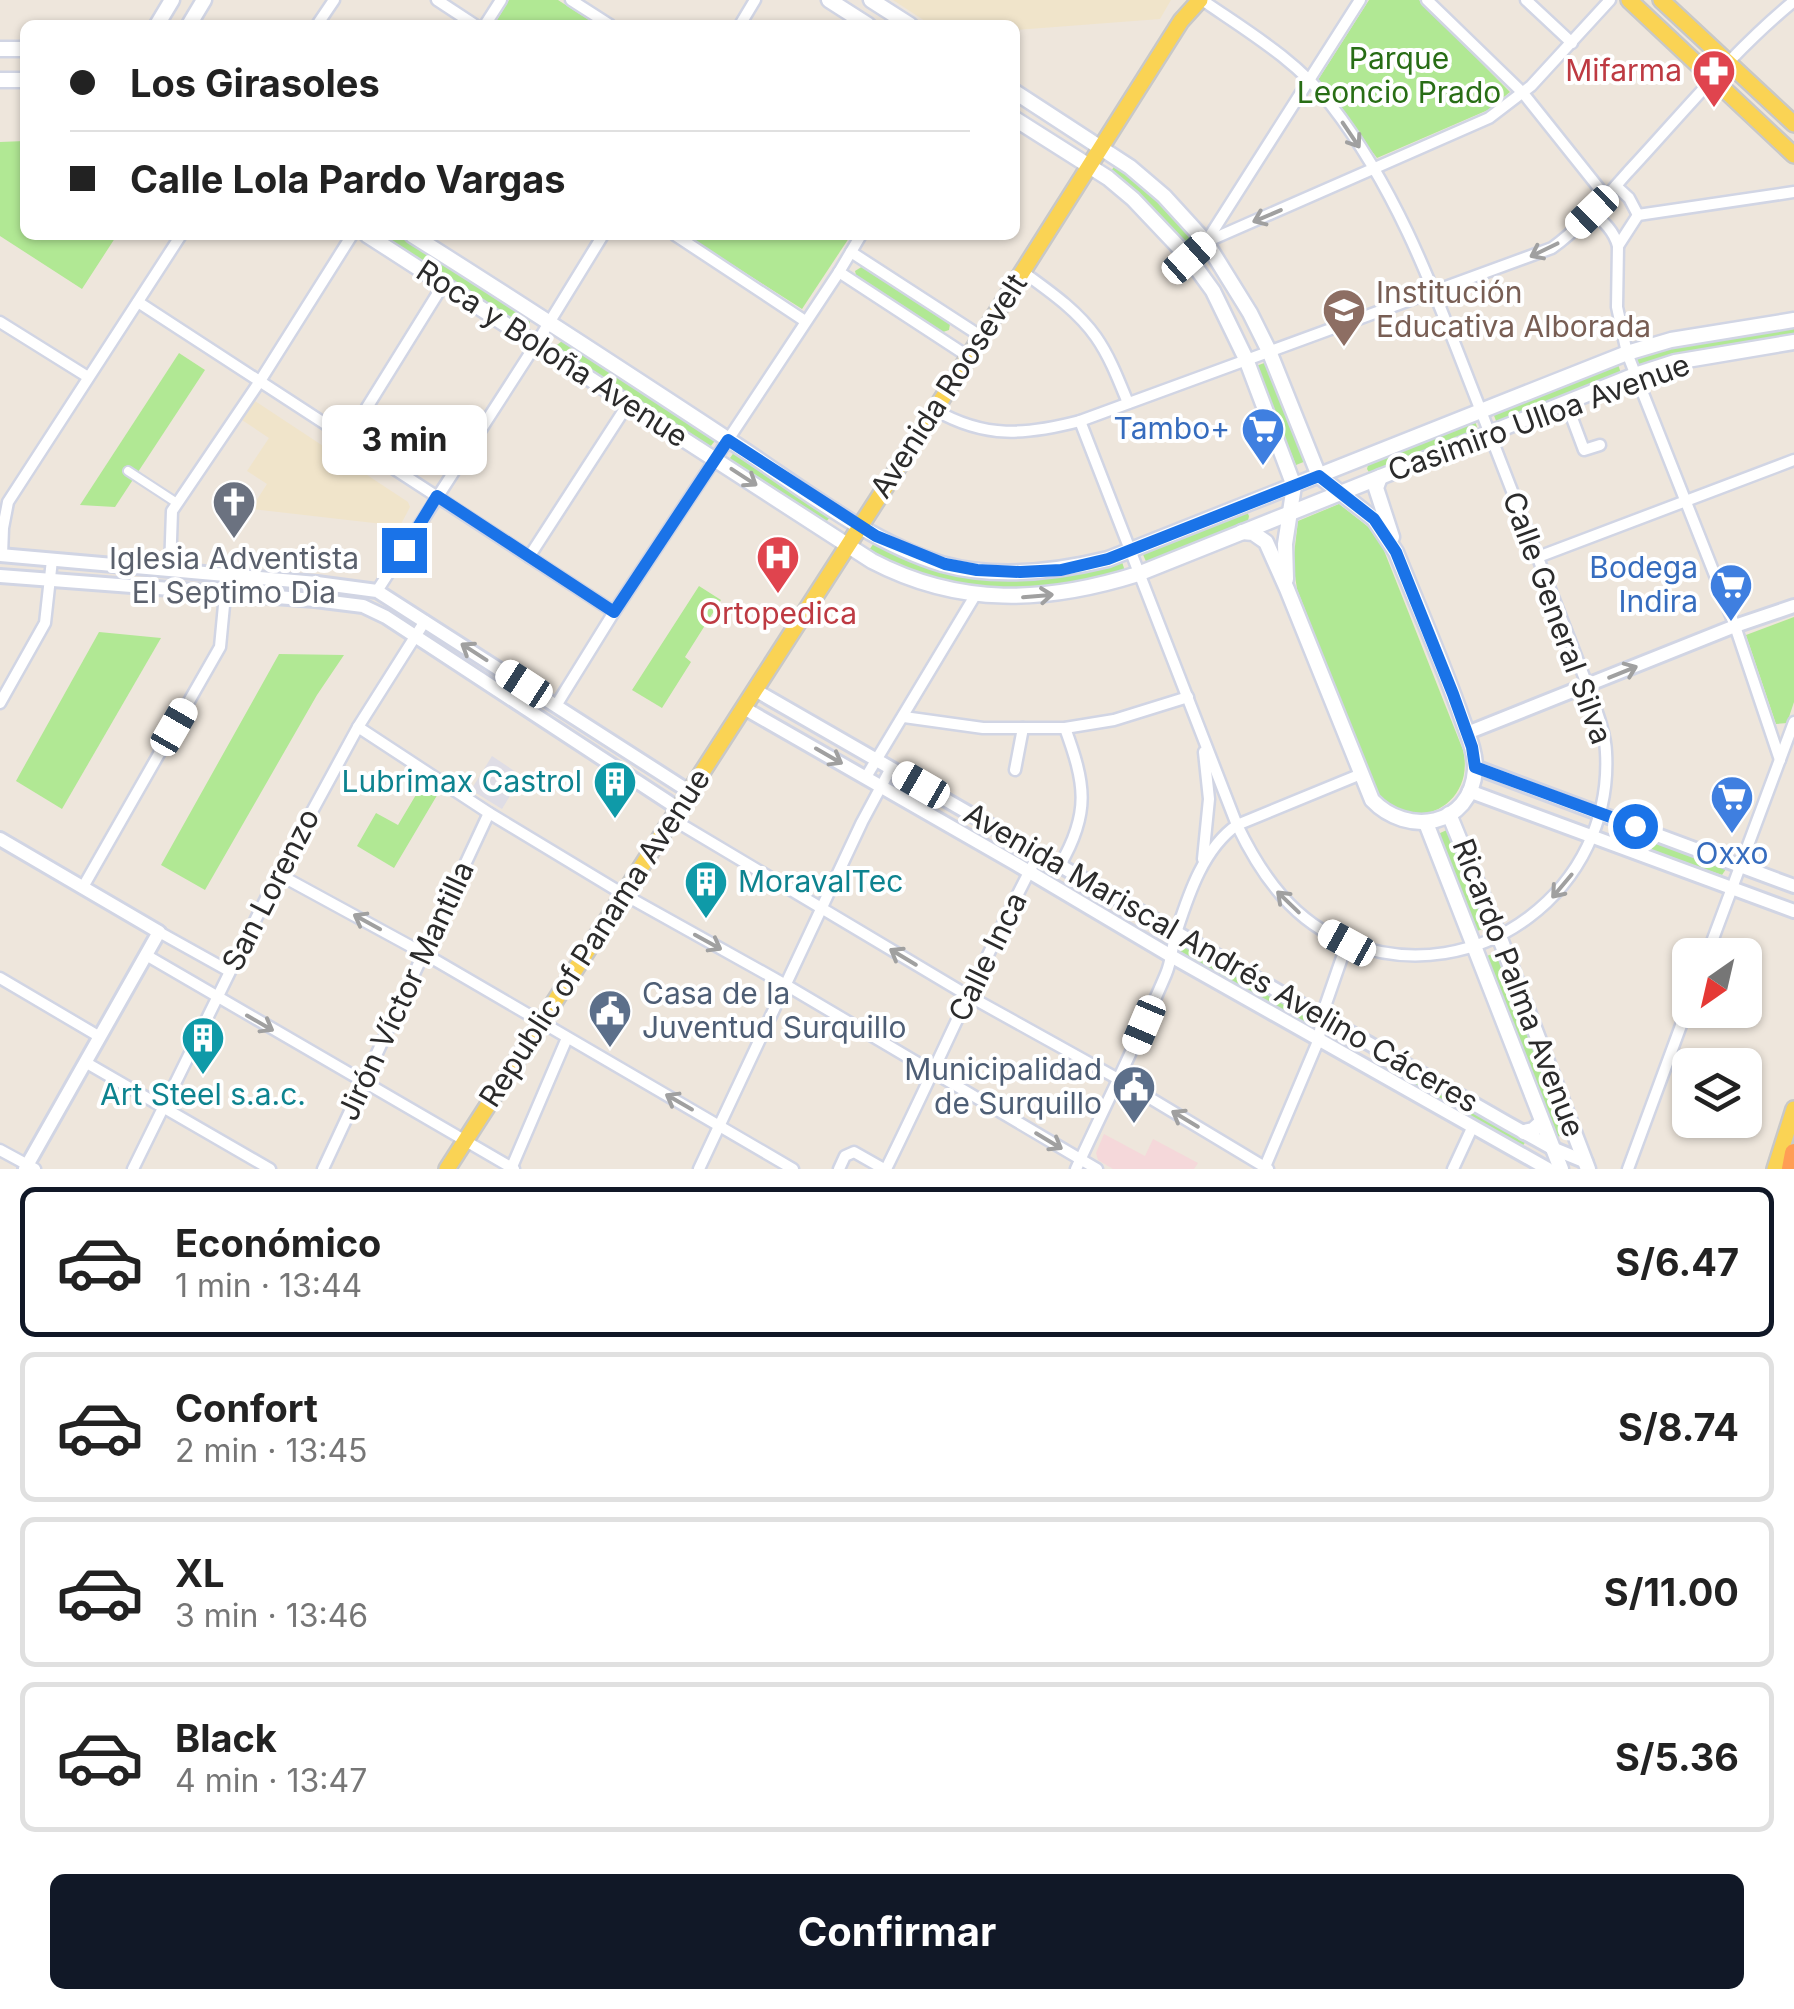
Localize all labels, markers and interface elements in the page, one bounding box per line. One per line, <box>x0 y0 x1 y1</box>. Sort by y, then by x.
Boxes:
park label: Parque Leoncio Prado <box>1297 40 1501 110</box>
pharmacy icon: Mifarma <box>1691 48 1737 109</box>
place label: Mifarma <box>1565 52 1682 88</box>
text: Los Girasoles <box>130 60 380 106</box>
one-way arrow <box>1340 120 1361 148</box>
text: Calle Lola Pardo Vargas <box>130 156 566 202</box>
car <box>1560 180 1624 244</box>
one-way arrow <box>1252 208 1283 226</box>
car <box>1157 227 1221 289</box>
one-way arrow <box>1529 241 1559 260</box>
street label: Roca y Boloña Avenue <box>410 252 695 454</box>
street label: Avenida Roosevelt <box>862 266 1034 504</box>
place label: Institución Educativa Alborada <box>1376 274 1651 344</box>
school or university icon: Institución Educativa Alborada <box>1321 287 1367 348</box>
street label: Casimiro Ulloa Avenue <box>1383 346 1694 488</box>
callout: 3 min <box>322 405 486 475</box>
supermarket icon: Tambo+ <box>1240 406 1286 467</box>
place label: Tambo+ <box>1114 410 1230 446</box>
text: 3 min <box>361 420 448 459</box>
one-way arrow <box>729 466 757 487</box>
church icon: Iglesia Adventista El Septimo Dia <box>211 479 257 540</box>
street label: Calle General Silva <box>1496 487 1620 749</box>
route end <box>382 528 427 573</box>
hospital icon: Ortopedica <box>755 534 801 595</box>
place label: Iglesia Adventista El Septimo Dia <box>109 540 359 610</box>
place label: Bodega Indira <box>1589 549 1698 619</box>
supermarket icon: Bodega Indira <box>1708 562 1754 623</box>
one-way arrow <box>1021 586 1053 605</box>
place label: Ortopedica <box>699 595 857 631</box>
one-way arrow <box>461 641 489 662</box>
car <box>491 655 557 713</box>
one-way arrow <box>1607 662 1638 680</box>
car <box>146 694 202 760</box>
one-way arrow <box>814 746 842 766</box>
car <box>888 757 954 813</box>
building icon: Lubrimax Castrol <box>592 759 638 820</box>
street label: Republic of Panama Avenue <box>471 762 717 1113</box>
place label: Lubrimax Castrol <box>342 763 582 799</box>
supermarket icon: Oxxo <box>1709 774 1755 835</box>
street label: Avenida Mariscal Andrés Avelino Cáceres <box>958 795 1485 1120</box>
street label: San Lorenzo <box>214 802 326 977</box>
route start <box>1613 804 1658 849</box>
street label: Ricardo Palma Avenue <box>1445 833 1592 1142</box>
place label: Oxxo <box>1695 835 1769 871</box>
street label: Jirón Víctor Mantilla <box>329 855 481 1126</box>
building icon: MoravalTec <box>683 859 729 920</box>
place label: MoravalTec <box>738 863 903 899</box>
one-way arrow <box>1552 873 1574 899</box>
street label: Calle Inca <box>940 886 1034 1027</box>
one-way arrow <box>1277 890 1301 914</box>
one-way arrow <box>352 912 382 932</box>
car <box>1313 915 1381 971</box>
one-way arrow <box>693 932 723 952</box>
north arrow <box>1672 938 1762 1028</box>
map controls <box>1672 938 1762 1138</box>
one-way arrow <box>889 947 918 967</box>
place label: Casa de la Juventud Surquillo <box>642 975 906 1045</box>
public building icon: Casa de la Juventud Surquillo <box>587 988 633 1049</box>
car <box>1118 992 1170 1058</box>
one-way arrow <box>245 1013 274 1033</box>
building icon: Art Steel s.a.c. <box>180 1015 226 1076</box>
button: layers <box>1672 1048 1762 1138</box>
place label: Municipalidad de Surquillo <box>904 1051 1102 1121</box>
public building icon: Municipalidad de Surquillo <box>1111 1064 1157 1125</box>
place label: Art Steel s.a.c. <box>100 1076 306 1112</box>
one-way arrow <box>665 1092 694 1112</box>
one-way arrow <box>1171 1109 1200 1129</box>
one-way arrow <box>1034 1131 1063 1151</box>
icon: car <box>55 1217 145 1307</box>
text: Económico <box>175 1220 381 1266</box>
text: S/6.47 <box>1615 1239 1739 1285</box>
text: 1 min · 13:44 <box>175 1266 362 1305</box>
icon: car <box>55 1382 145 1472</box>
text: Confort <box>175 1385 318 1431</box>
text: S/8.74 <box>1618 1404 1739 1450</box>
text: 2 min · 13:45 <box>175 1431 368 1470</box>
icon: car <box>55 1547 145 1637</box>
text: XL <box>175 1550 225 1596</box>
text: S/11.00 <box>1604 1569 1739 1615</box>
text: 3 min · 13:46 <box>175 1596 368 1635</box>
icon: car <box>55 1712 145 1802</box>
text: Black <box>175 1715 277 1761</box>
text: S/5.36 <box>1615 1734 1739 1780</box>
text: 4 min · 13:47 <box>175 1761 367 1800</box>
button: Confirmar <box>50 1874 1744 1989</box>

